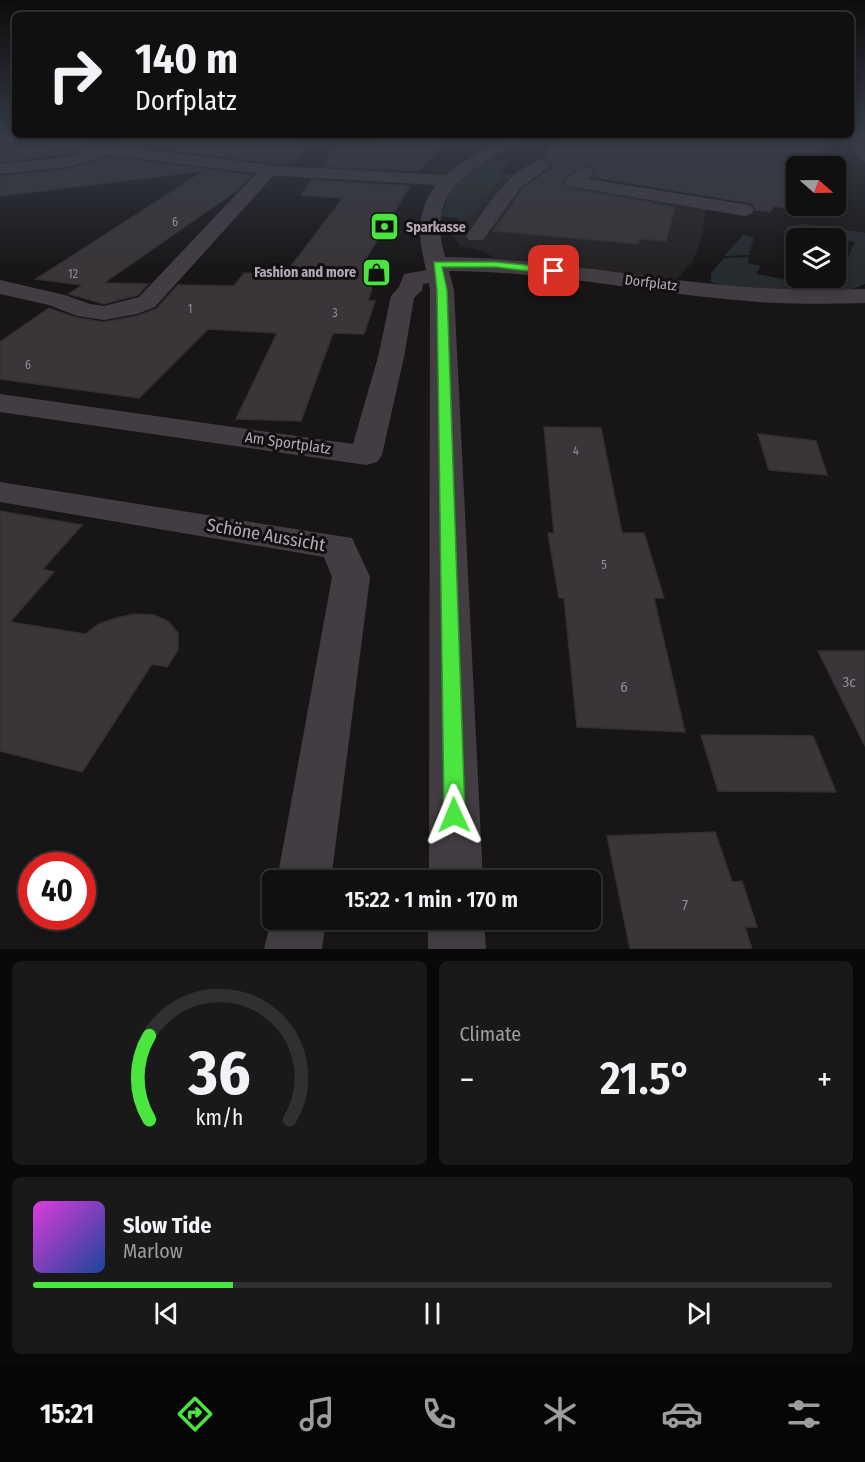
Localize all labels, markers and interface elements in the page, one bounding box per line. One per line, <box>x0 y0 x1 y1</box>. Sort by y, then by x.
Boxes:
text: 140 m <box>135 34 238 84</box>
icon: right <box>36 36 114 114</box>
text: Dorfplatz <box>135 85 237 117</box>
north arrow <box>786 156 846 216</box>
map controls <box>786 156 846 288</box>
bank icon: Sparkasse <box>369 211 401 243</box>
house number: 6 <box>172 215 178 229</box>
place label: Sparkasse <box>406 219 466 236</box>
button: layers <box>786 228 846 288</box>
pin <box>528 245 579 296</box>
icon: arrive <box>537 254 570 287</box>
shop icon: Fashion and more <box>361 256 393 288</box>
place label: Fashion and more <box>254 264 356 281</box>
house number: 12 <box>68 267 78 281</box>
street label: Dorfplatz <box>624 271 679 295</box>
house number: 1 <box>188 302 192 316</box>
house number: 3 <box>332 306 338 320</box>
house number: 6 <box>25 358 31 372</box>
street label: Am Sportplatz <box>244 428 332 458</box>
house number: 4 <box>573 444 579 458</box>
street label: Schöne Aussicht <box>205 514 327 556</box>
house number: 5 <box>601 558 607 572</box>
house number: 3c <box>842 673 856 691</box>
house number: 6 <box>620 678 628 696</box>
position arrow <box>422 783 486 847</box>
speed limit sign: 40 <box>18 852 96 930</box>
text: 15:22 · 1 min · 170 m <box>345 886 518 913</box>
house number: 7 <box>682 896 688 914</box>
text: Climate <box>460 1022 521 1046</box>
text: 36 <box>187 1036 250 1111</box>
text: 21.5° <box>600 1052 691 1106</box>
text: − <box>460 1060 474 1100</box>
text: + <box>817 1060 832 1100</box>
text: km/h <box>195 1105 243 1131</box>
text: Slow Tide <box>123 1212 211 1239</box>
text: Marlow <box>123 1239 183 1263</box>
icon: previous <box>150 1297 183 1330</box>
icon: pause <box>416 1297 449 1330</box>
icon: next <box>682 1297 715 1330</box>
icon: directions <box>174 1393 216 1435</box>
icon: music <box>296 1393 338 1435</box>
icon: phone <box>418 1393 460 1435</box>
icon: climate <box>539 1393 581 1435</box>
icon: car <box>661 1393 703 1435</box>
icon: filters <box>783 1393 825 1435</box>
text: 15:21 <box>40 1398 94 1430</box>

